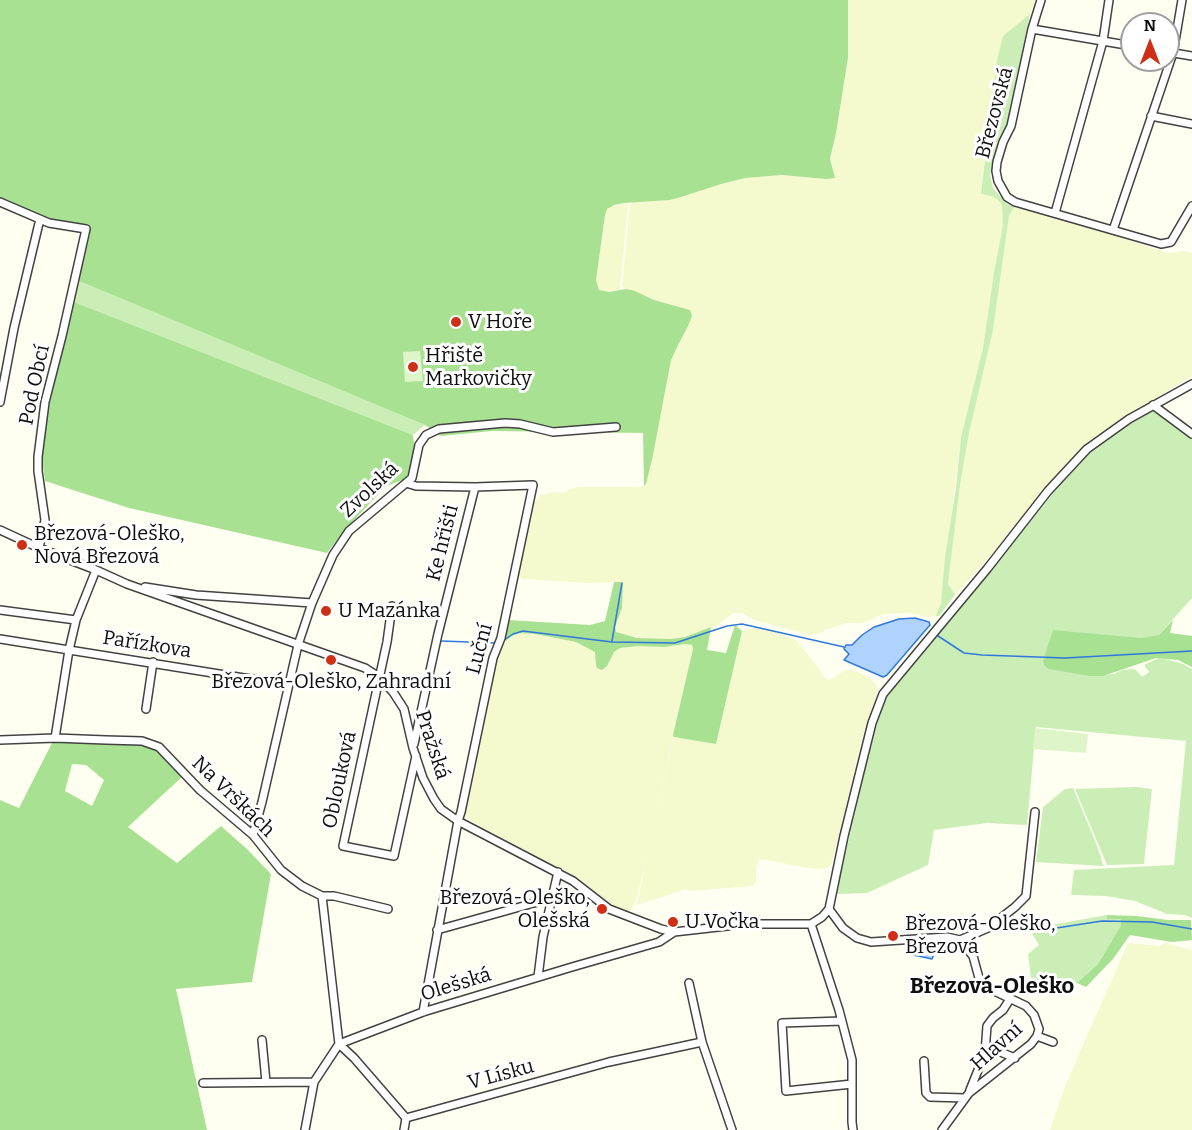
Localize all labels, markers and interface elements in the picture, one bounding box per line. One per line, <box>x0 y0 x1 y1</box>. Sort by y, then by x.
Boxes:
north arrow <box>1120 12 1180 72</box>
text: N <box>1144 16 1156 35</box>
street label: Březovská <box>971 65 1019 161</box>
place label: V Hoře <box>468 310 532 334</box>
marker: V Hoře <box>449 315 463 329</box>
street label: Pod Obcí <box>15 343 55 427</box>
place label: Hřiště Markovičky <box>425 344 532 391</box>
marker: Hřiště Markovičky <box>406 360 420 374</box>
street label: Zvolská <box>336 457 404 523</box>
street label: Ke hřišti <box>422 502 464 584</box>
place label: Březová-Oleško, Nová Březová <box>34 522 184 569</box>
marker: Březová-Oleško, Nová Březová <box>15 538 29 552</box>
place label: U Mazánka <box>338 599 440 623</box>
marker: U Mazánka <box>319 604 333 618</box>
street label: Luční <box>462 621 498 677</box>
street label: Pařízkova <box>101 626 193 664</box>
marker: Březová-Oleško, Zahradní <box>324 653 338 667</box>
place label: Březová-Oleško, Zahradní <box>211 670 451 694</box>
street label: Pražská <box>410 707 454 783</box>
street label: Oblouková <box>318 729 362 831</box>
street label: Na Vrškách <box>187 752 279 842</box>
place label: Březová-Oleško, Olešská <box>440 886 590 933</box>
marker: Březová-Oleško, Olešská <box>595 902 609 916</box>
place label: U Vočka <box>685 910 759 934</box>
place label: Březová-Oleško, Březová <box>905 912 1055 959</box>
marker: U Vočka <box>666 915 680 929</box>
marker: Březová-Oleško, Březová <box>886 929 900 943</box>
street label: Olešská <box>418 963 494 1007</box>
district label: Březová-Oleško <box>910 974 1074 1000</box>
street label: Hlavní <box>966 1018 1028 1076</box>
street label: V Lísku <box>465 1055 537 1095</box>

